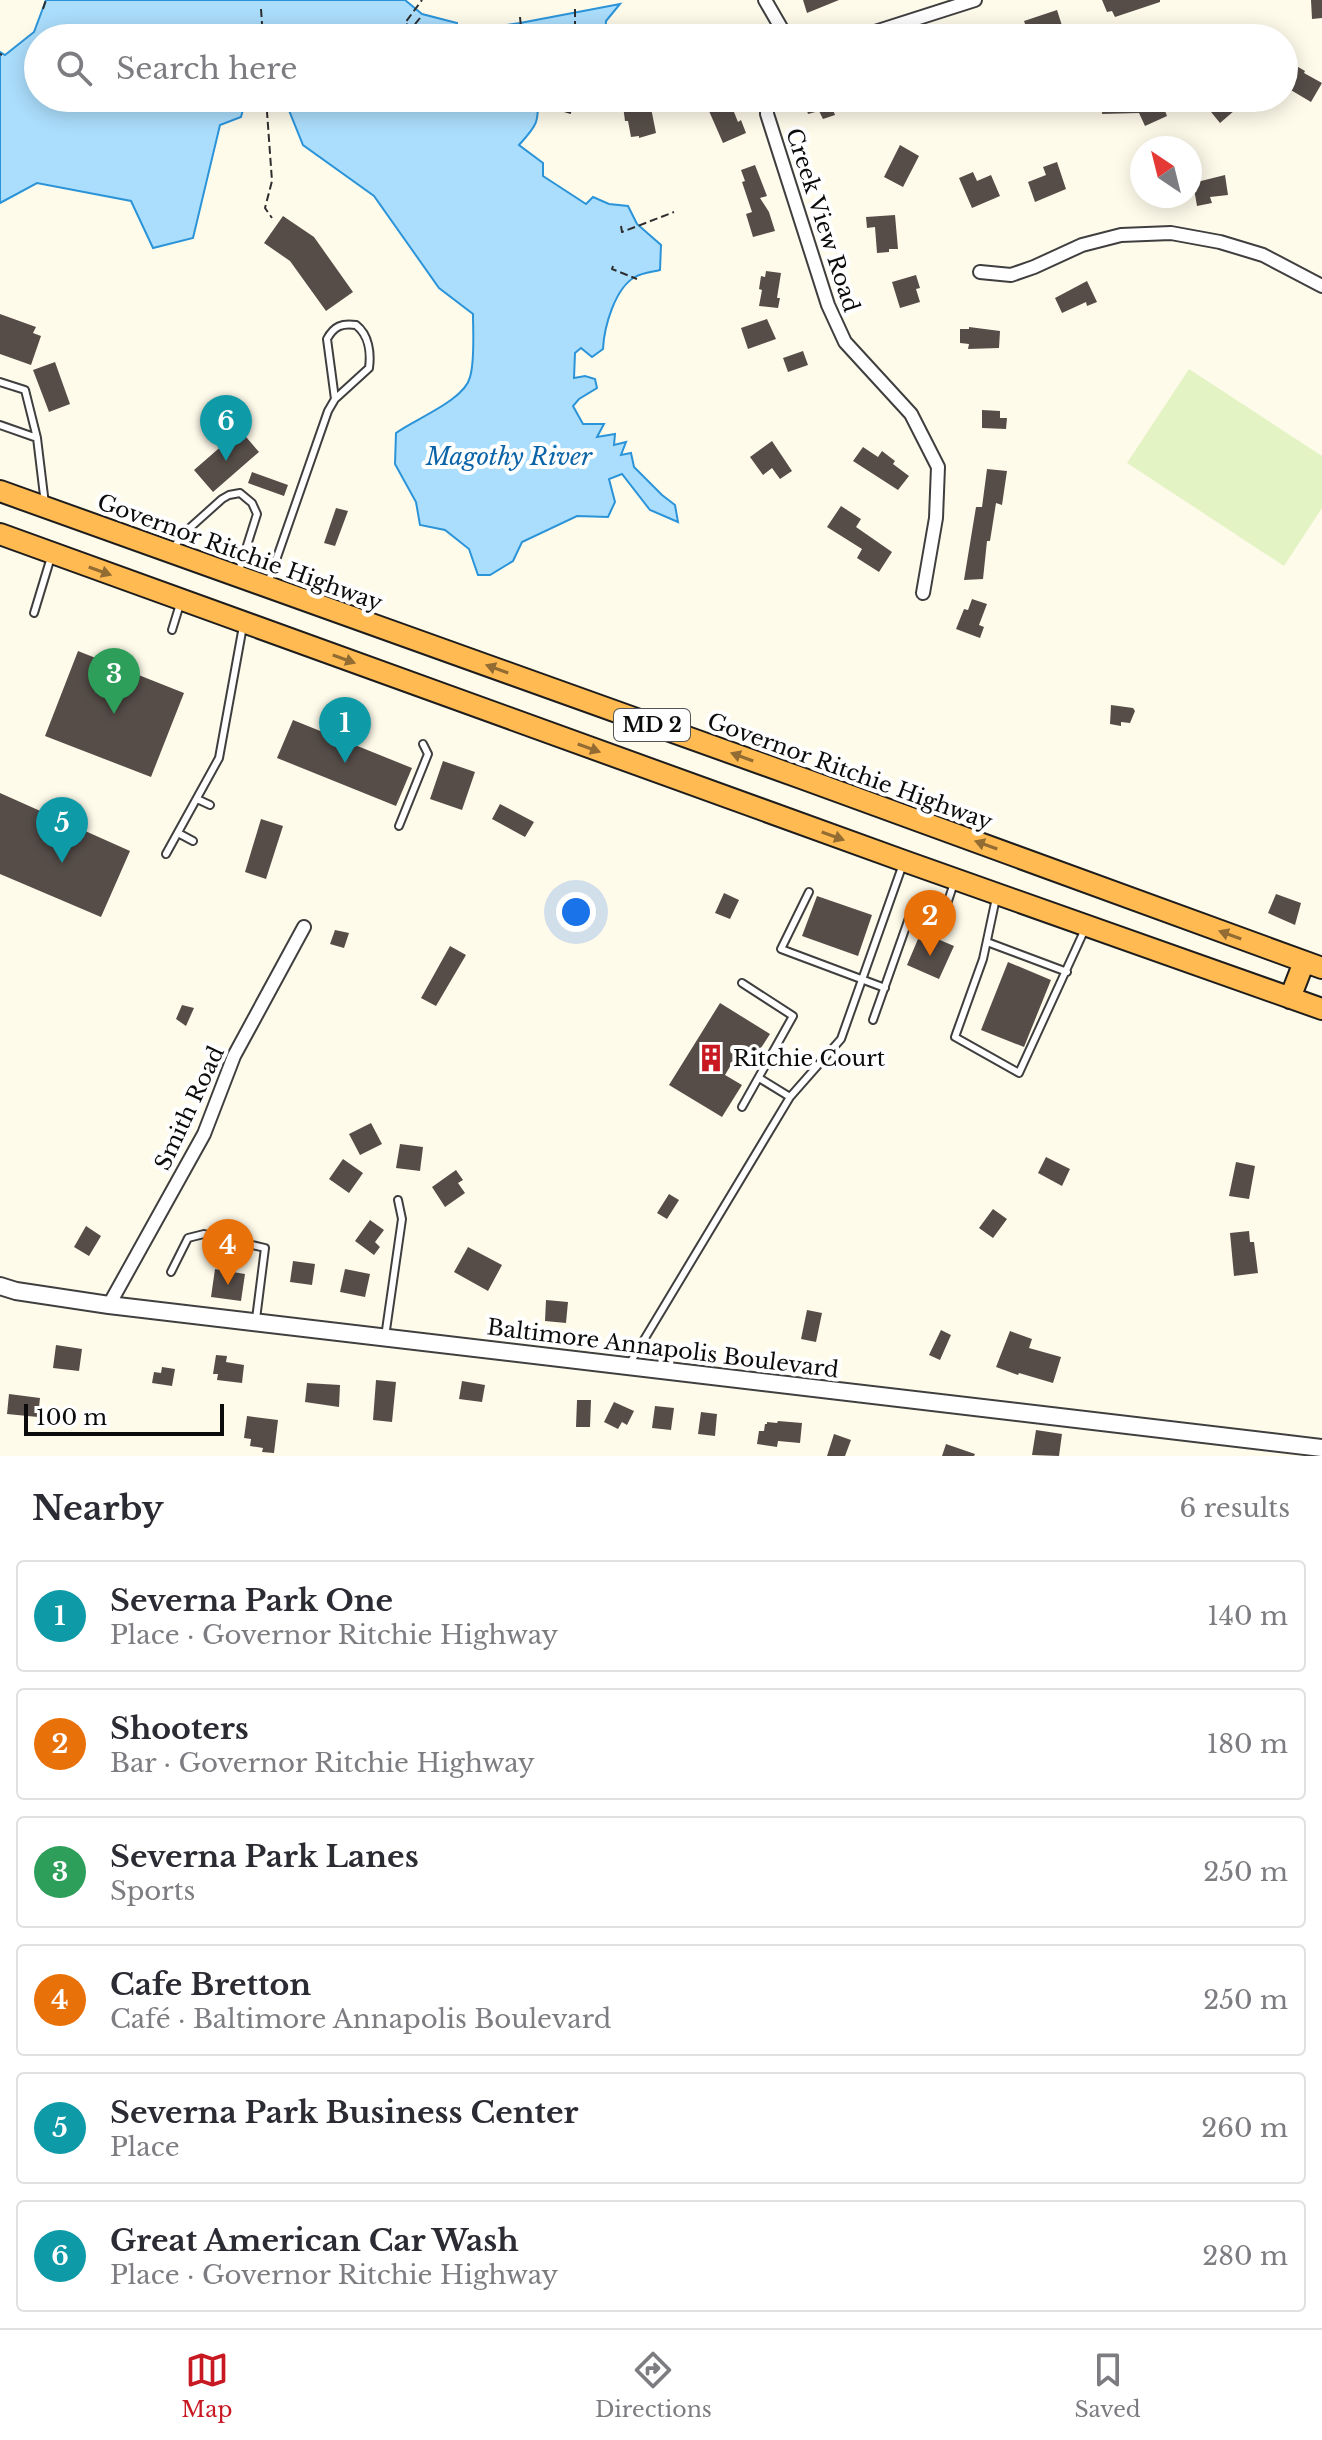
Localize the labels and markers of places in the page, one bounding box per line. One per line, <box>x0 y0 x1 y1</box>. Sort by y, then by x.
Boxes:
pin: 6 <box>200 395 252 461</box>
pin: 3 <box>88 648 140 714</box>
pin: 1 <box>319 697 371 763</box>
pin: 5 <box>36 797 88 863</box>
pin: 2 <box>904 890 956 956</box>
building icon: Ritchie Court <box>696 1043 726 1073</box>
place label: Ritchie Court <box>733 1045 886 1072</box>
pin: 4 <box>202 1219 254 1285</box>

